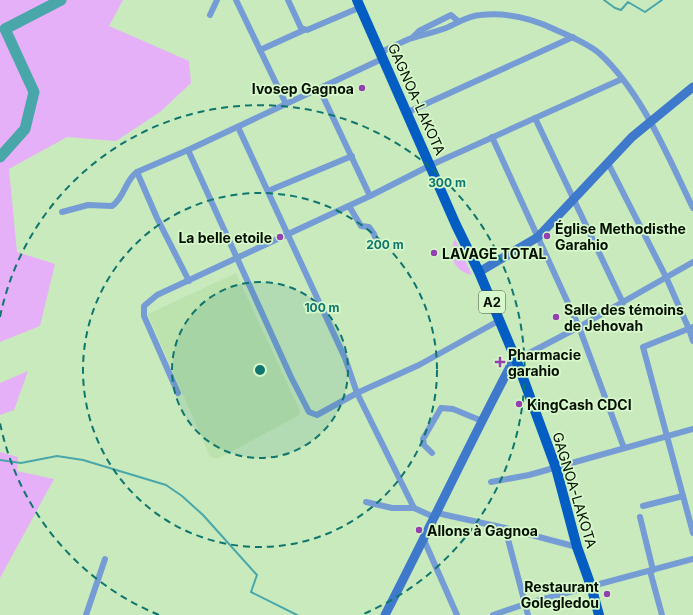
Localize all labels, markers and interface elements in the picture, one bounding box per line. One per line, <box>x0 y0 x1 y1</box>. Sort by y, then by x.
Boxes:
street label: GAGNOA-LAKOTA <box>385 41 449 158</box>
place label: Ivosep Gagnoa <box>252 80 354 97</box>
marker: Ivosep Gagnoa <box>357 83 367 93</box>
text: 300 m <box>428 175 466 190</box>
place label: Église Methodisthe Garahio <box>555 219 686 253</box>
place label: La belle etoile <box>178 229 272 246</box>
marker: Église Methodisthe Garahio <box>542 231 552 241</box>
marker: La belle etoile <box>275 232 285 242</box>
text: 200 m <box>366 237 404 252</box>
place label: LAVAGE TOTAL <box>442 245 547 262</box>
marker: LAVAGE TOTAL <box>429 248 439 258</box>
road number: A2 <box>479 291 505 313</box>
text: 100 m <box>304 300 340 315</box>
place label: Salle des témoins de Jehovah <box>564 301 684 334</box>
marker: Salle des témoins de Jehovah <box>551 312 561 322</box>
place label: Pharmacie garahio <box>508 346 581 379</box>
marker: Pharmacie garahio <box>495 357 505 367</box>
centre of rings <box>253 363 267 377</box>
place label: KingCash CDCI <box>527 396 632 413</box>
marker: KingCash CDCI <box>514 399 524 409</box>
street label: GAGNOA-LAKOTA <box>549 430 601 550</box>
place label: Allons à Gagnoa <box>427 522 538 539</box>
marker: Allons à Gagnoa <box>414 525 424 535</box>
place label: Restaurant Golegledou <box>521 578 599 611</box>
marker: Restaurant Golegledou <box>602 589 612 599</box>

